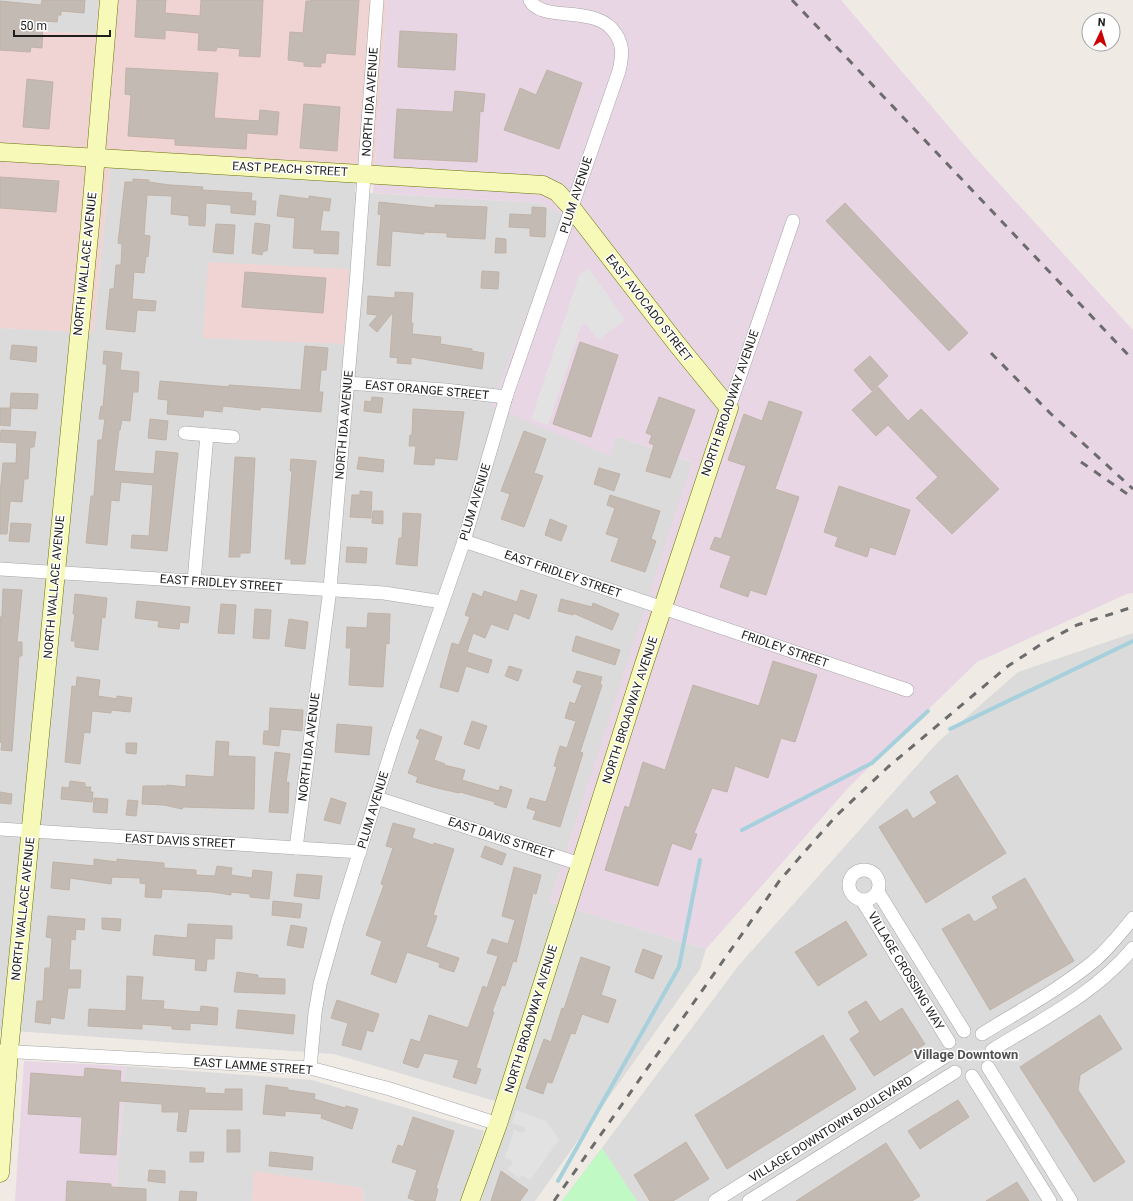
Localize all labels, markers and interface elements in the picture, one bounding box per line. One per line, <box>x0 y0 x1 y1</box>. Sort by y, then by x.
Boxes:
scale bar <box>14 12 110 38</box>
north arrow <box>1081 12 1121 52</box>
text: N <box>1097 16 1106 29</box>
text: 50 m <box>20 19 47 33</box>
street label: NORTH IDA AVENUE <box>359 47 381 157</box>
street label: PLUM AVENUE <box>557 155 595 235</box>
street label: EAST PEACH STREET <box>232 159 348 179</box>
street label: NORTH WALLACE AVENUE <box>71 191 100 336</box>
street label: EAST AVOCADO STREET <box>603 252 695 364</box>
street label: NORTH BROADWAY AVENUE <box>698 328 762 478</box>
street label: NORTH IDA AVENUE <box>332 370 356 480</box>
street label: EAST ORANGE STREET <box>364 378 490 402</box>
street label: PLUM AVENUE <box>457 462 493 542</box>
street label: NORTH WALLACE AVENUE <box>41 514 67 659</box>
street label: EAST FRIDLEY STREET <box>503 547 623 601</box>
street label: EAST FRIDLEY STREET <box>159 572 283 594</box>
street label: FRIDLEY STREET <box>740 628 830 670</box>
street label: NORTH BROADWAY AVENUE <box>600 634 660 785</box>
street label: NORTH IDA AVENUE <box>295 692 323 802</box>
street label: PLUM AVENUE <box>355 770 391 850</box>
street label: EAST DAVIS STREET <box>446 814 556 862</box>
street label: EAST DAVIS STREET <box>125 831 235 851</box>
street label: NORTH WALLACE AVENUE <box>9 836 38 981</box>
street label: VILLAGE CROSSING WAY <box>865 909 947 1033</box>
street label: NORTH BROADWAY AVENUE <box>502 943 560 1095</box>
district label: Village Downtown <box>914 1047 1018 1062</box>
street label: EAST LAMME STREET <box>193 1055 313 1077</box>
street label: VILLAGE DOWNTOWN BOULEVARD <box>747 1073 915 1185</box>

